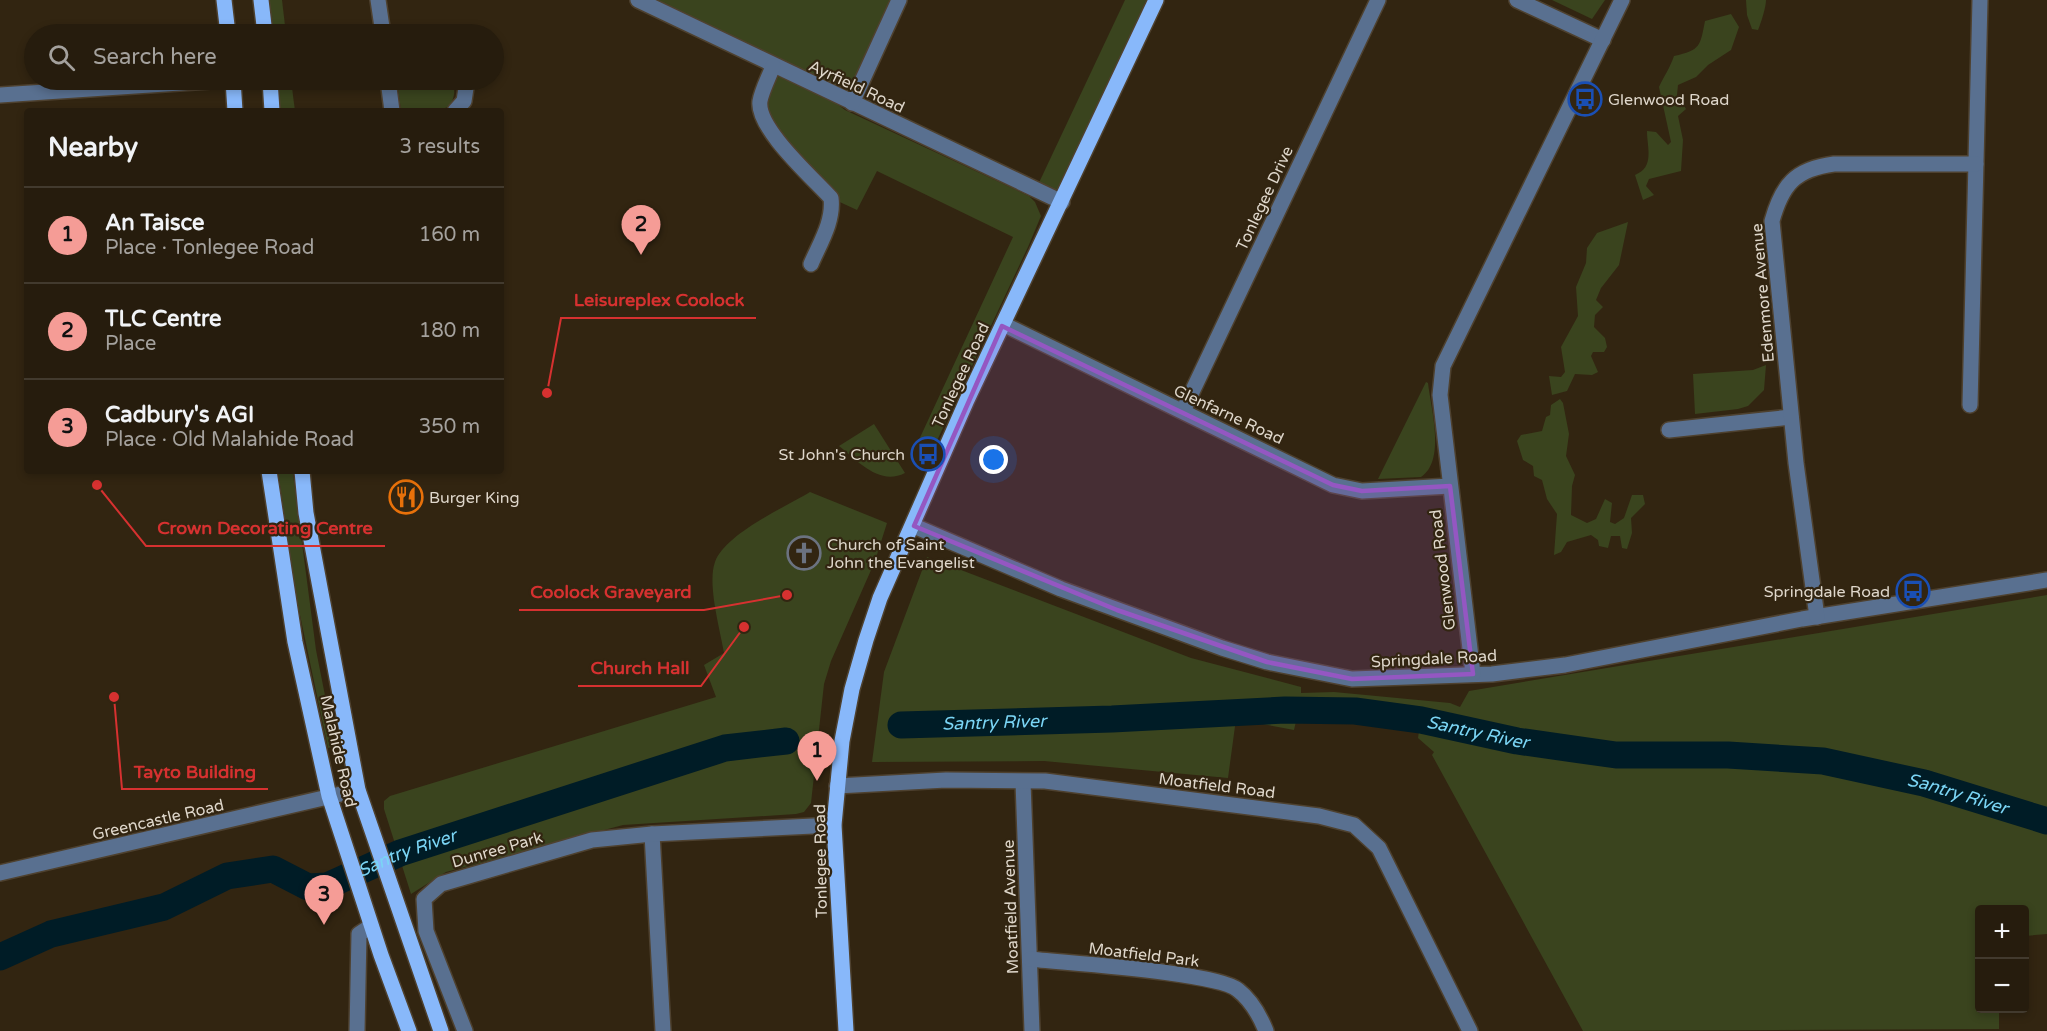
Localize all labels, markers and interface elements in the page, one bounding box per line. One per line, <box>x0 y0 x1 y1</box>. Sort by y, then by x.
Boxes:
search box <box>24 24 504 90</box>
icon: search <box>45 41 78 74</box>
text: Search here <box>93 44 217 70</box>
street label: Ayrfield Road <box>805 56 908 118</box>
bus stop icon: Glenwood Road <box>1567 81 1603 117</box>
place label: Glenwood Road <box>1608 90 1729 110</box>
text: Nearby <box>48 132 138 163</box>
text: 3 results <box>400 135 480 159</box>
street label: Tonlegee Drive <box>1232 143 1298 254</box>
pin: 2 <box>622 206 660 255</box>
text: An Taisce <box>105 210 205 236</box>
street label: Edenmore Avenue <box>1747 222 1779 363</box>
text: 1 <box>61 223 74 247</box>
text: 160 m <box>419 223 480 247</box>
text: Place · Tonlegee Road <box>105 236 314 260</box>
callout: Leisureplex Coolock <box>561 282 756 318</box>
text: Leisureplex Coolock <box>574 289 745 311</box>
text: TLC Centre <box>105 306 222 332</box>
text: 2 <box>61 319 74 343</box>
text: 180 m <box>419 319 480 343</box>
street label: Tonlegee Road <box>928 320 994 431</box>
text: Place <box>105 332 156 356</box>
street label: Glenfarne Road <box>1170 381 1287 449</box>
text: Cadbury's AGI <box>105 402 254 428</box>
text: 3 <box>61 415 74 439</box>
text: 350 m <box>419 415 480 439</box>
text: Place · Old Malahide Road <box>105 428 354 452</box>
bus stop icon: St John's Church <box>910 436 946 472</box>
place label: St John's Church <box>778 445 905 465</box>
your location <box>979 445 1008 474</box>
restaurant icon: Burger King <box>388 479 424 515</box>
place label: Burger King <box>429 488 520 508</box>
street label: Glenwood Road <box>1426 508 1460 631</box>
callout: Crown Decorating Centre <box>146 510 385 546</box>
text: Crown Decorating Centre <box>157 517 373 539</box>
church icon: Church of Saint John the Evangelist <box>786 535 822 571</box>
place label: Church of Saint John the Evangelist <box>827 535 975 573</box>
bus stop icon: Springdale Road <box>1895 573 1931 609</box>
callout: Coolock Graveyard <box>519 574 704 610</box>
text: Coolock Graveyard <box>530 581 692 603</box>
place label: Springdale Road <box>1764 582 1890 602</box>
street label: Springdale Road <box>1370 646 1498 672</box>
callout: Church Hall <box>578 650 701 686</box>
text: Church Hall <box>591 657 689 679</box>
street label: Malahide Road <box>315 693 361 809</box>
water label: Santry River <box>942 710 1048 735</box>
water label: Santry River <box>1425 711 1532 754</box>
pin: 1 <box>798 732 836 781</box>
callout: Tayto Building <box>122 753 268 789</box>
text: Tayto Building <box>133 761 256 783</box>
street label: Moatfield Road <box>1157 769 1276 803</box>
water label: Santry River <box>1905 769 2013 820</box>
street label: Greencastle Road <box>90 795 226 845</box>
street label: Tonlegee Road <box>810 804 832 918</box>
water label: Santry River <box>354 824 461 882</box>
street label: Dunree Park <box>449 827 545 872</box>
street label: Moatfield Avenue <box>999 839 1023 975</box>
pin: 3 <box>304 876 344 925</box>
map controls <box>1975 905 2029 1013</box>
button: + <box>1975 905 2029 959</box>
street label: Moatfield Park <box>1087 938 1201 972</box>
button: − <box>1975 959 2029 1013</box>

